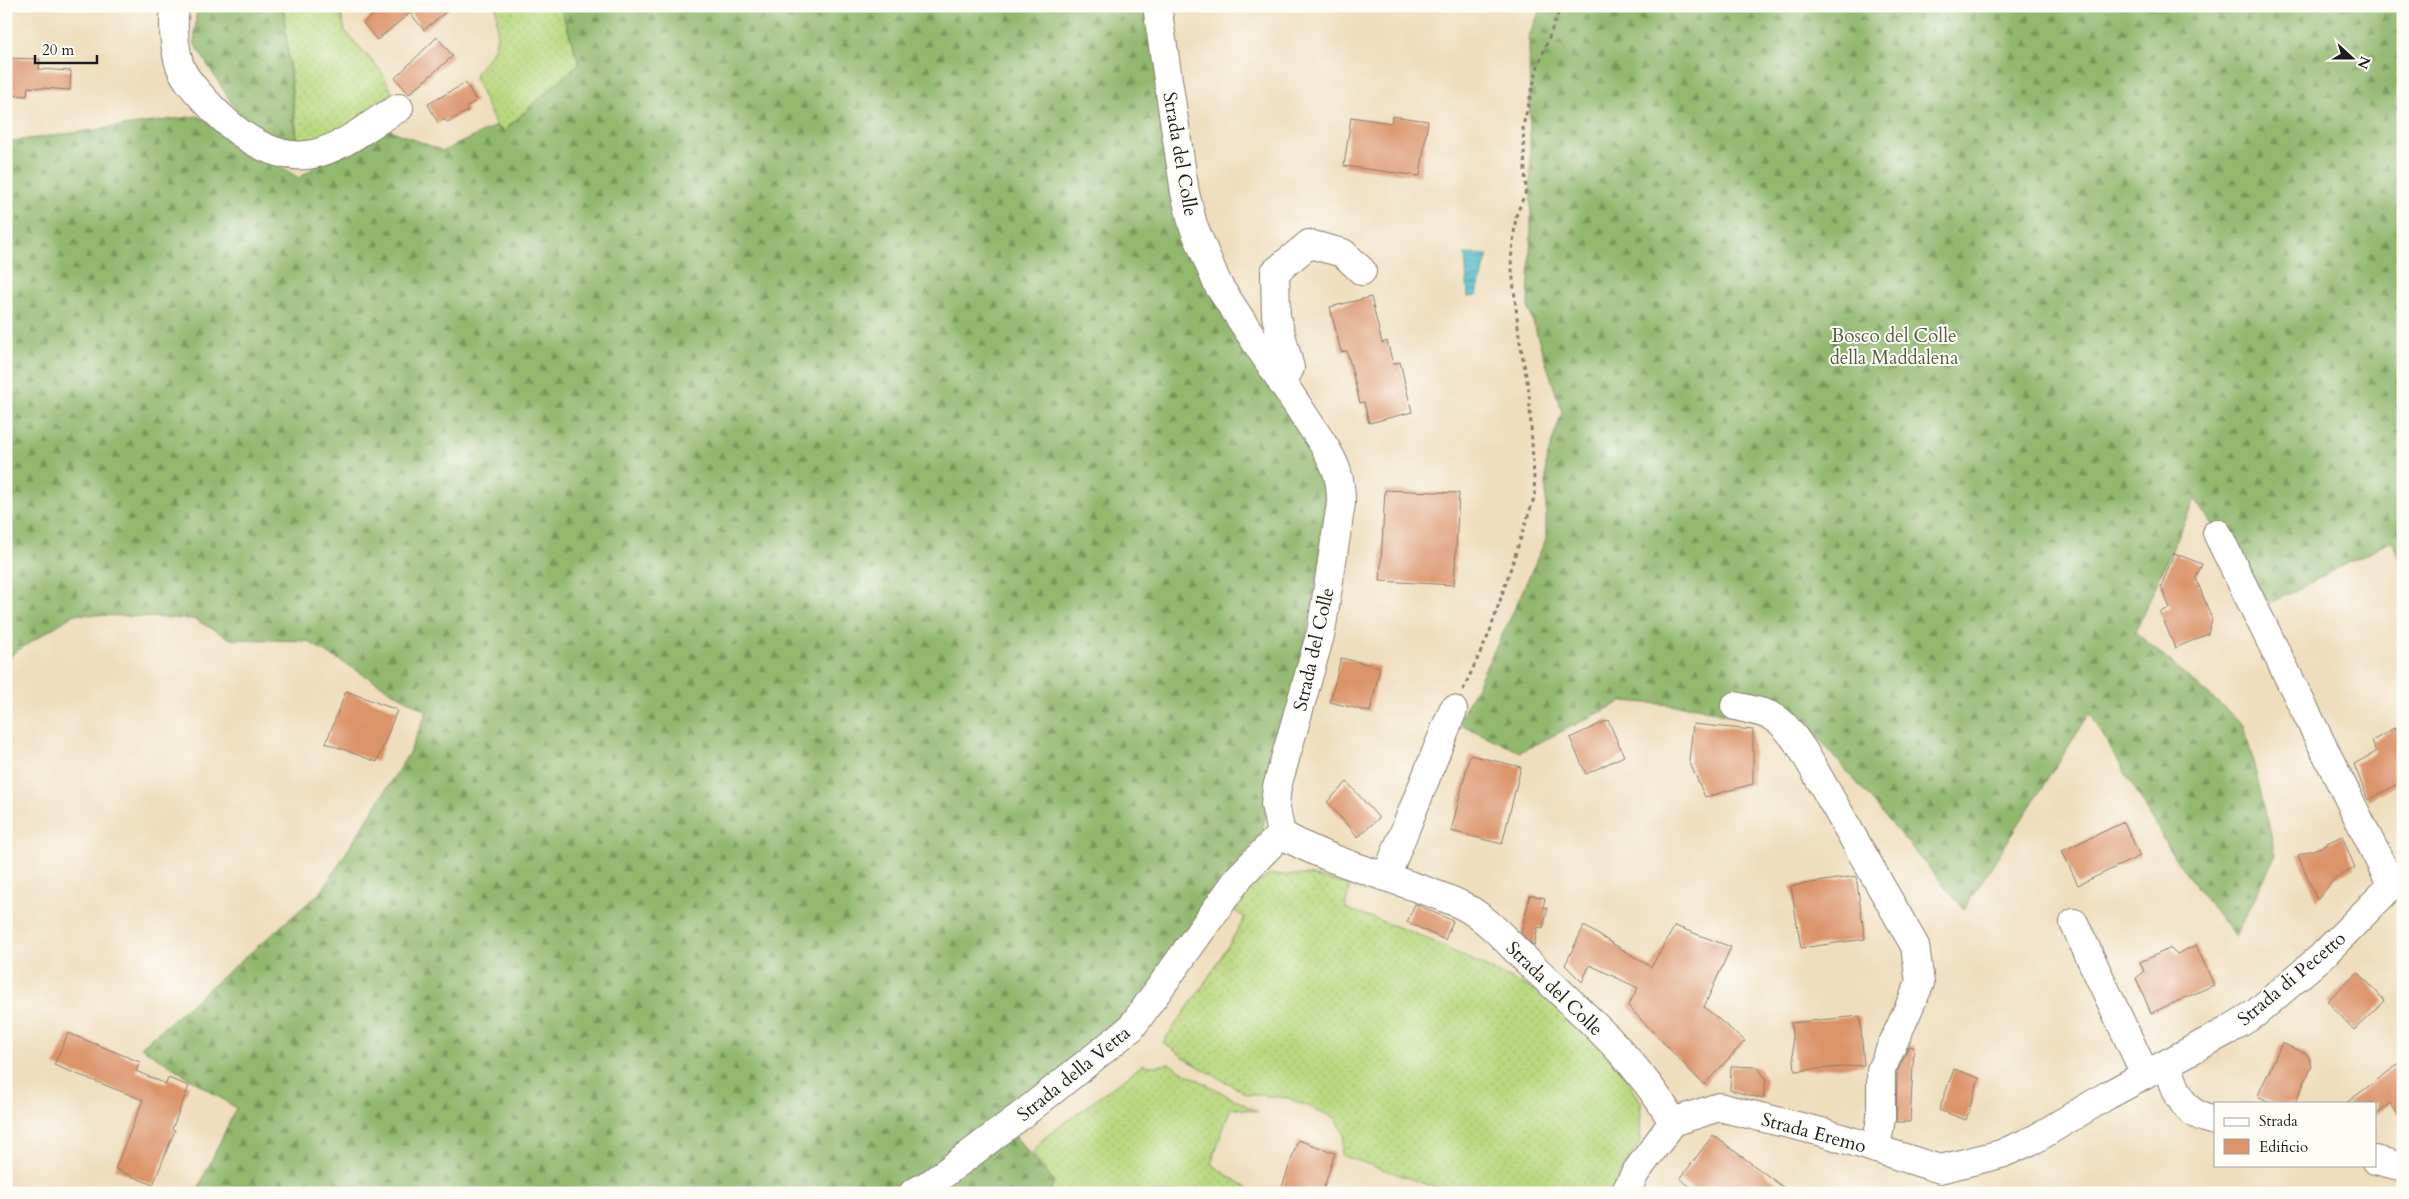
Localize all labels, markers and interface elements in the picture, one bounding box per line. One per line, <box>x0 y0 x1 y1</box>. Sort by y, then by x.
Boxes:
scale bar <box>35 32 98 64</box>
north arrow <box>2326 32 2376 82</box>
text: 20 m <box>42 40 74 60</box>
text: N <box>2353 53 2375 72</box>
street label: Strada del Colle <box>1156 90 1204 218</box>
park label: Bosco del Colle della Maddalena <box>1830 323 1958 371</box>
street label: Strada del Colle <box>1287 585 1341 713</box>
street label: Strada di Pecetto <box>2232 926 2351 1032</box>
street label: Strada del Colle <box>1500 936 1609 1042</box>
street label: Strada della Vetta <box>1012 1020 1136 1127</box>
legend <box>2214 1102 2376 1166</box>
street label: Strada Eremo <box>1758 1106 1869 1159</box>
text: Strada <box>2259 1111 2298 1131</box>
text: Edificio <box>2259 1137 2308 1157</box>

